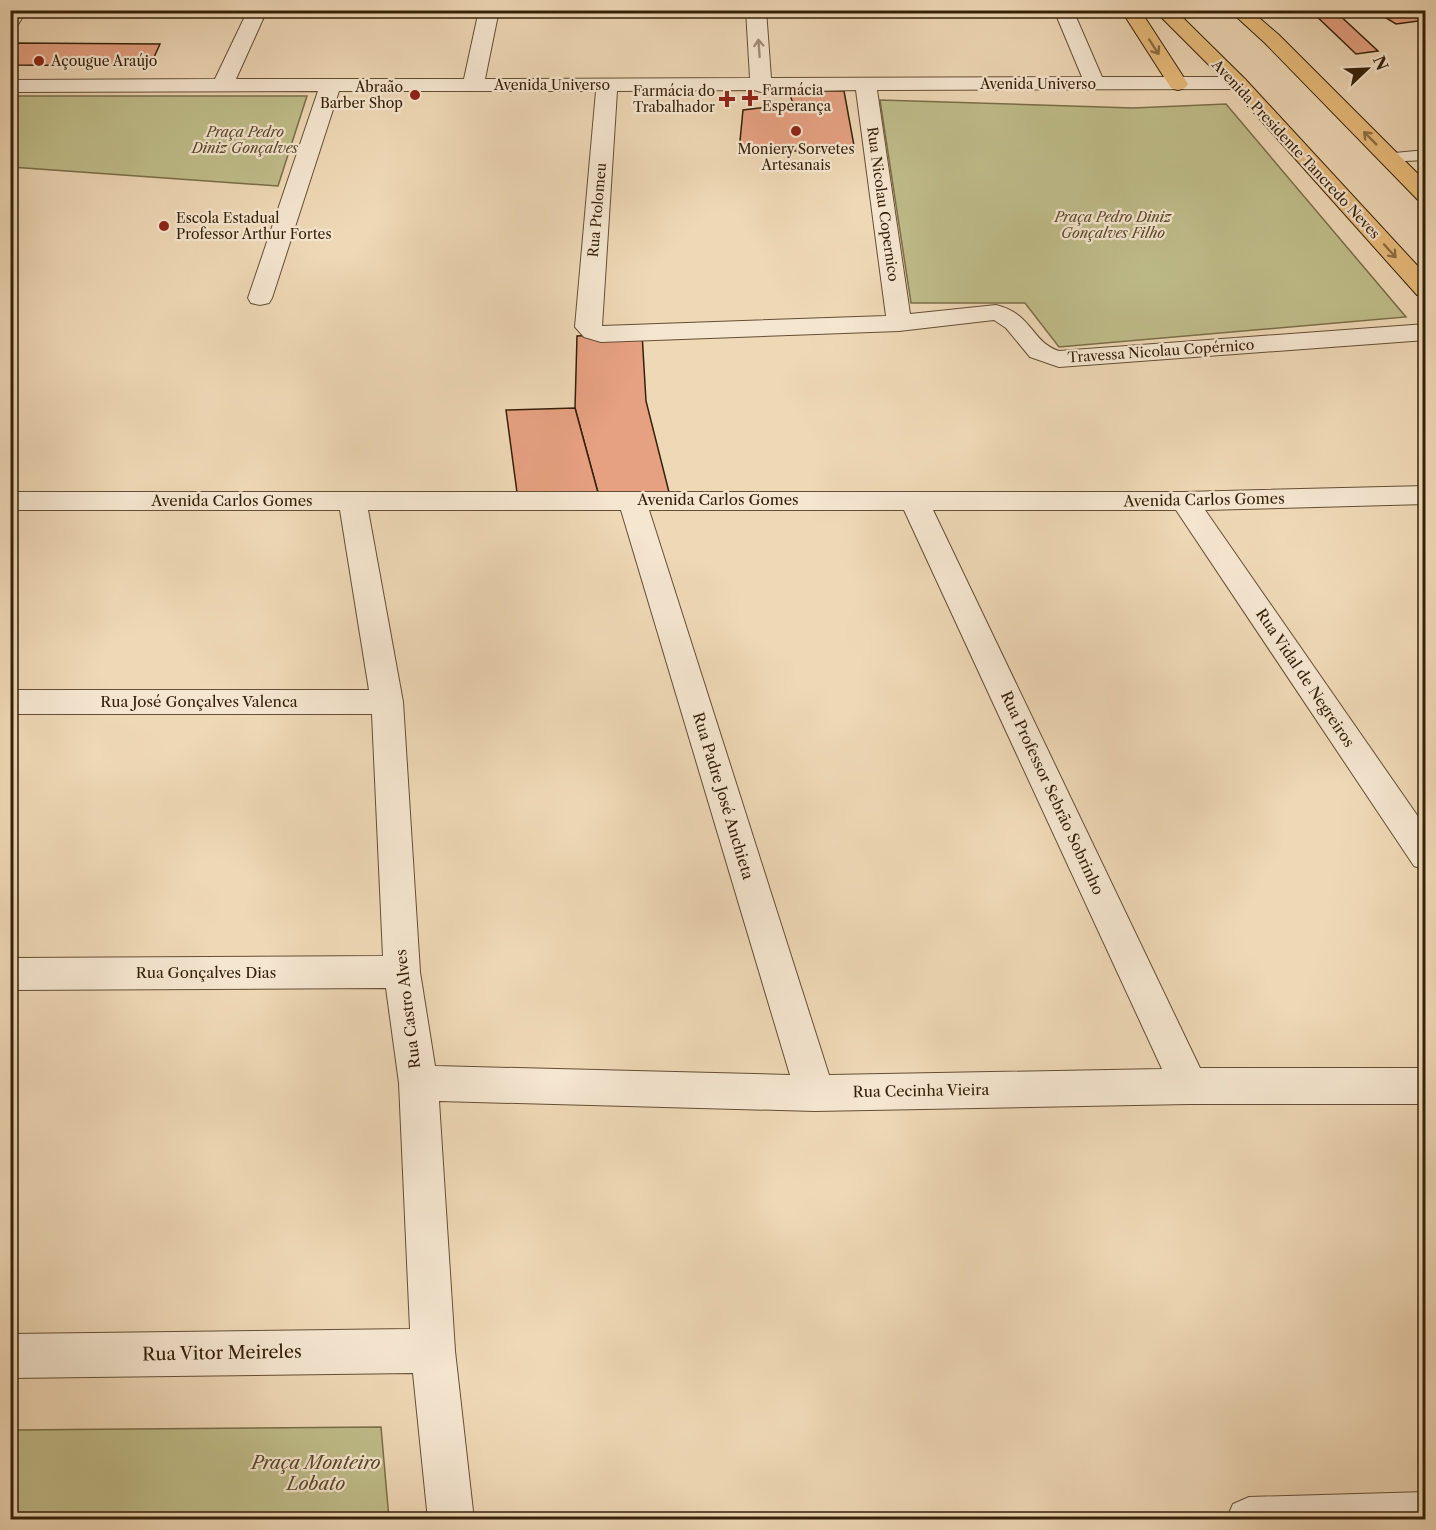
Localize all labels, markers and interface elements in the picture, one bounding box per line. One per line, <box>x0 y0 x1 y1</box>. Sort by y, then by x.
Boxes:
one-way arrow <box>1148 38 1160 55</box>
one-way arrow <box>753 39 764 59</box>
north arrow <box>1337 39 1397 99</box>
place label: Açougue Araújo <box>50 52 157 70</box>
marker: Açougue Araújo <box>32 54 46 68</box>
street label: Avenida Presidente Tancredo Neves <box>1208 56 1384 242</box>
street label: Avenida Universo <box>979 75 1096 93</box>
street label: Avenida Universo <box>493 76 610 94</box>
place label: Abraão Barber Shop <box>320 78 403 112</box>
place label: Farmácia Esperança <box>762 81 832 115</box>
place label: Farmácia do Trabalhador <box>633 82 715 116</box>
marker: Abraão Barber Shop <box>408 88 422 102</box>
marker: Farmácia Esperança <box>743 91 757 105</box>
marker: Farmácia do Trabalhador <box>720 92 734 106</box>
park label: Praça Pedro Diniz Gonçalves <box>191 123 299 157</box>
marker: Moniery Sorvetes Artesanais <box>789 124 803 138</box>
street label: Rua Nicolau Copernico <box>863 125 903 283</box>
one-way arrow <box>1363 131 1378 146</box>
place label: Moniery Sorvetes Artesanais <box>737 140 855 174</box>
street label: Rua Ptolomeu <box>584 162 610 258</box>
park label: Praça Pedro Diniz Gonçalves Filho <box>1053 208 1173 242</box>
place label: Escola Estadual Professor Arthur Fortes <box>176 209 332 243</box>
marker: Escola Estadual Professor Arthur Fortes <box>157 219 171 233</box>
one-way arrow <box>1383 244 1397 259</box>
street label: Travessa Nicolau Copérnico <box>1067 336 1255 366</box>
street label: Avenida Carlos Gomes <box>1122 489 1285 510</box>
street label: Avenida Carlos Gomes <box>636 490 799 509</box>
street label: Avenida Carlos Gomes <box>150 491 313 510</box>
street label: Rua Vidal de Negreiros <box>1252 605 1359 751</box>
street label: Rua Professor Sebrão Sobrinho <box>997 688 1108 898</box>
street label: Rua José Gonçalves Valenca <box>100 692 298 711</box>
street label: Rua Padre José Anchieta <box>689 710 758 882</box>
street label: Rua Castro Alves <box>391 948 424 1070</box>
street label: Rua Gonçalves Dias <box>136 963 276 982</box>
street label: Rua Cecinha Vieira <box>852 1080 990 1101</box>
street label: Rua Vitor Meireles <box>142 1341 302 1365</box>
park label: Praça Monteiro Lobato <box>249 1452 381 1495</box>

